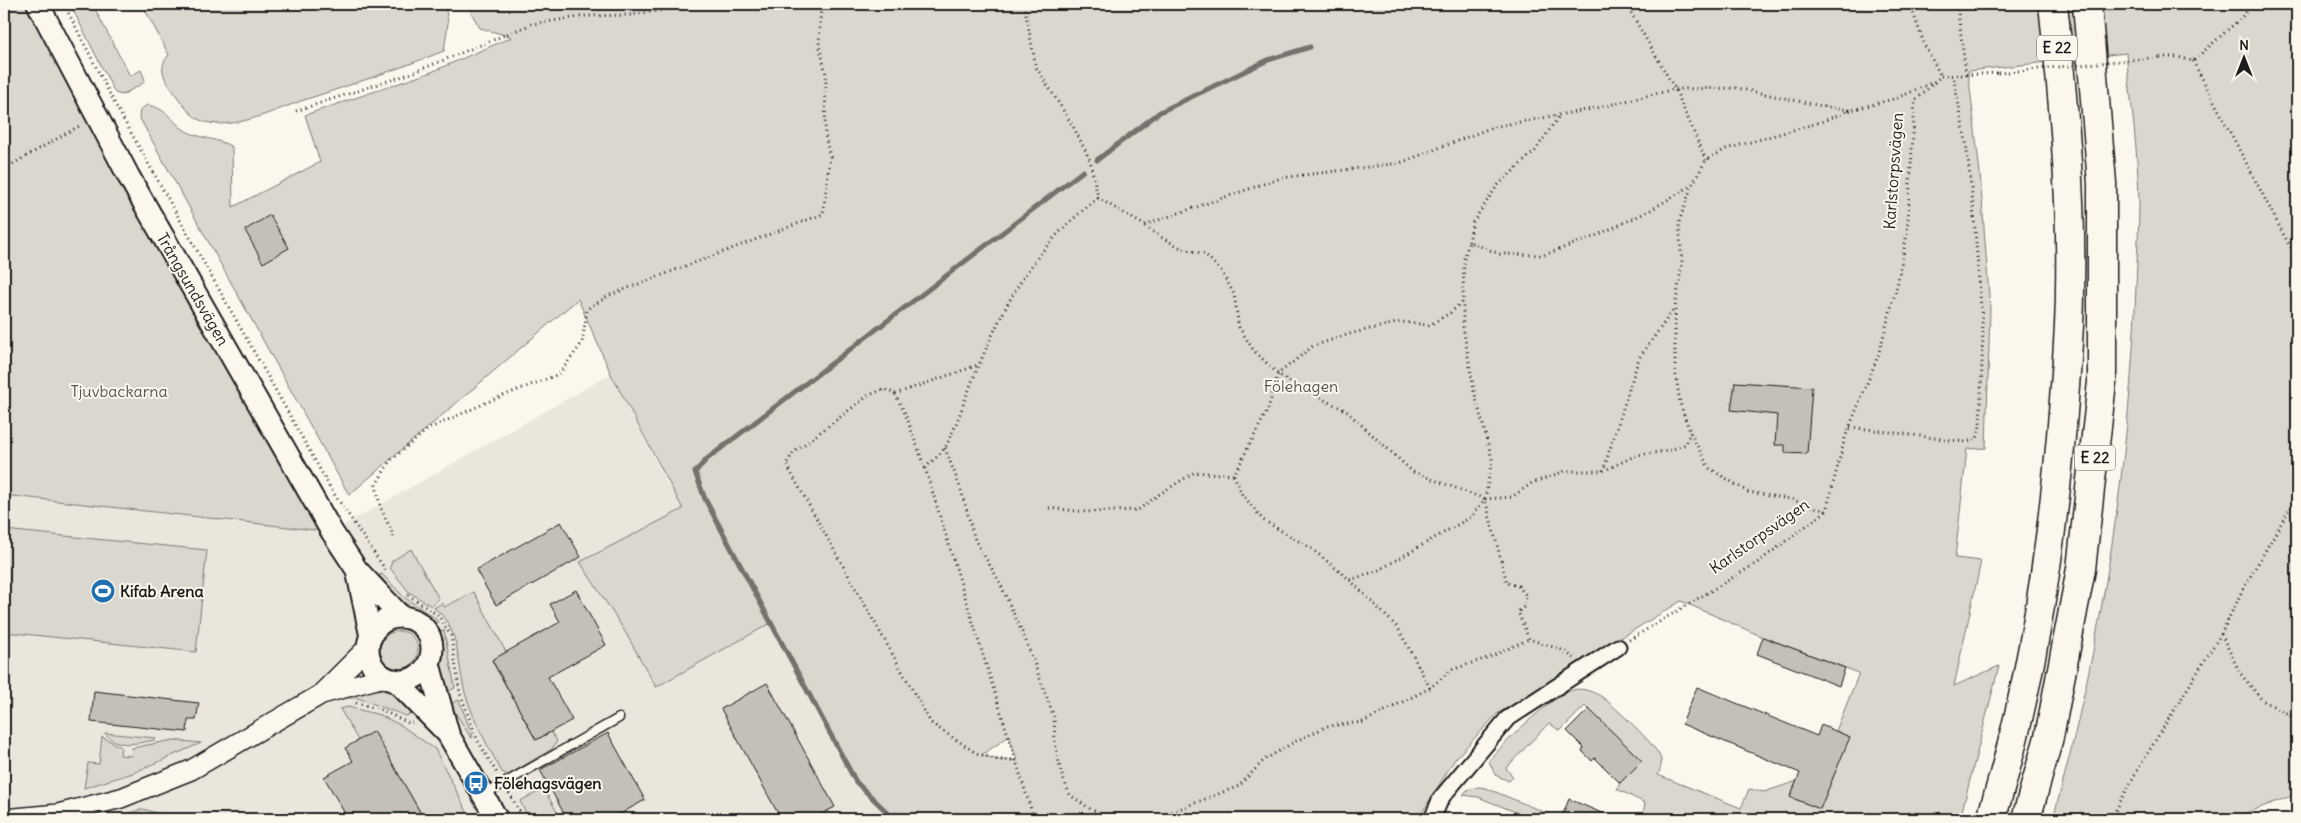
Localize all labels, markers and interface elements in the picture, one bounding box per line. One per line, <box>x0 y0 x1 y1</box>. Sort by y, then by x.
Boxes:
north arrow <box>2218 32 2268 82</box>
road number: E 22 <box>2037 36 2077 60</box>
text: N <box>2239 36 2249 54</box>
street label: Karlstorpsvägen <box>1879 112 1907 230</box>
street label: Trångsundsvägen <box>153 229 233 349</box>
park label: Fölehagen <box>1264 376 1338 396</box>
park label: Tjuvbackarna <box>70 381 168 401</box>
road number: E 22 <box>2075 446 2115 470</box>
street label: Karlstorpsvägen <box>1705 494 1813 578</box>
sports icon: Kifab Arena <box>90 578 116 604</box>
place label: Kifab Arena <box>120 581 204 601</box>
bus stop icon: Fölehagsvägen <box>463 770 489 796</box>
place label: Fölehagsvägen <box>494 773 602 794</box>

